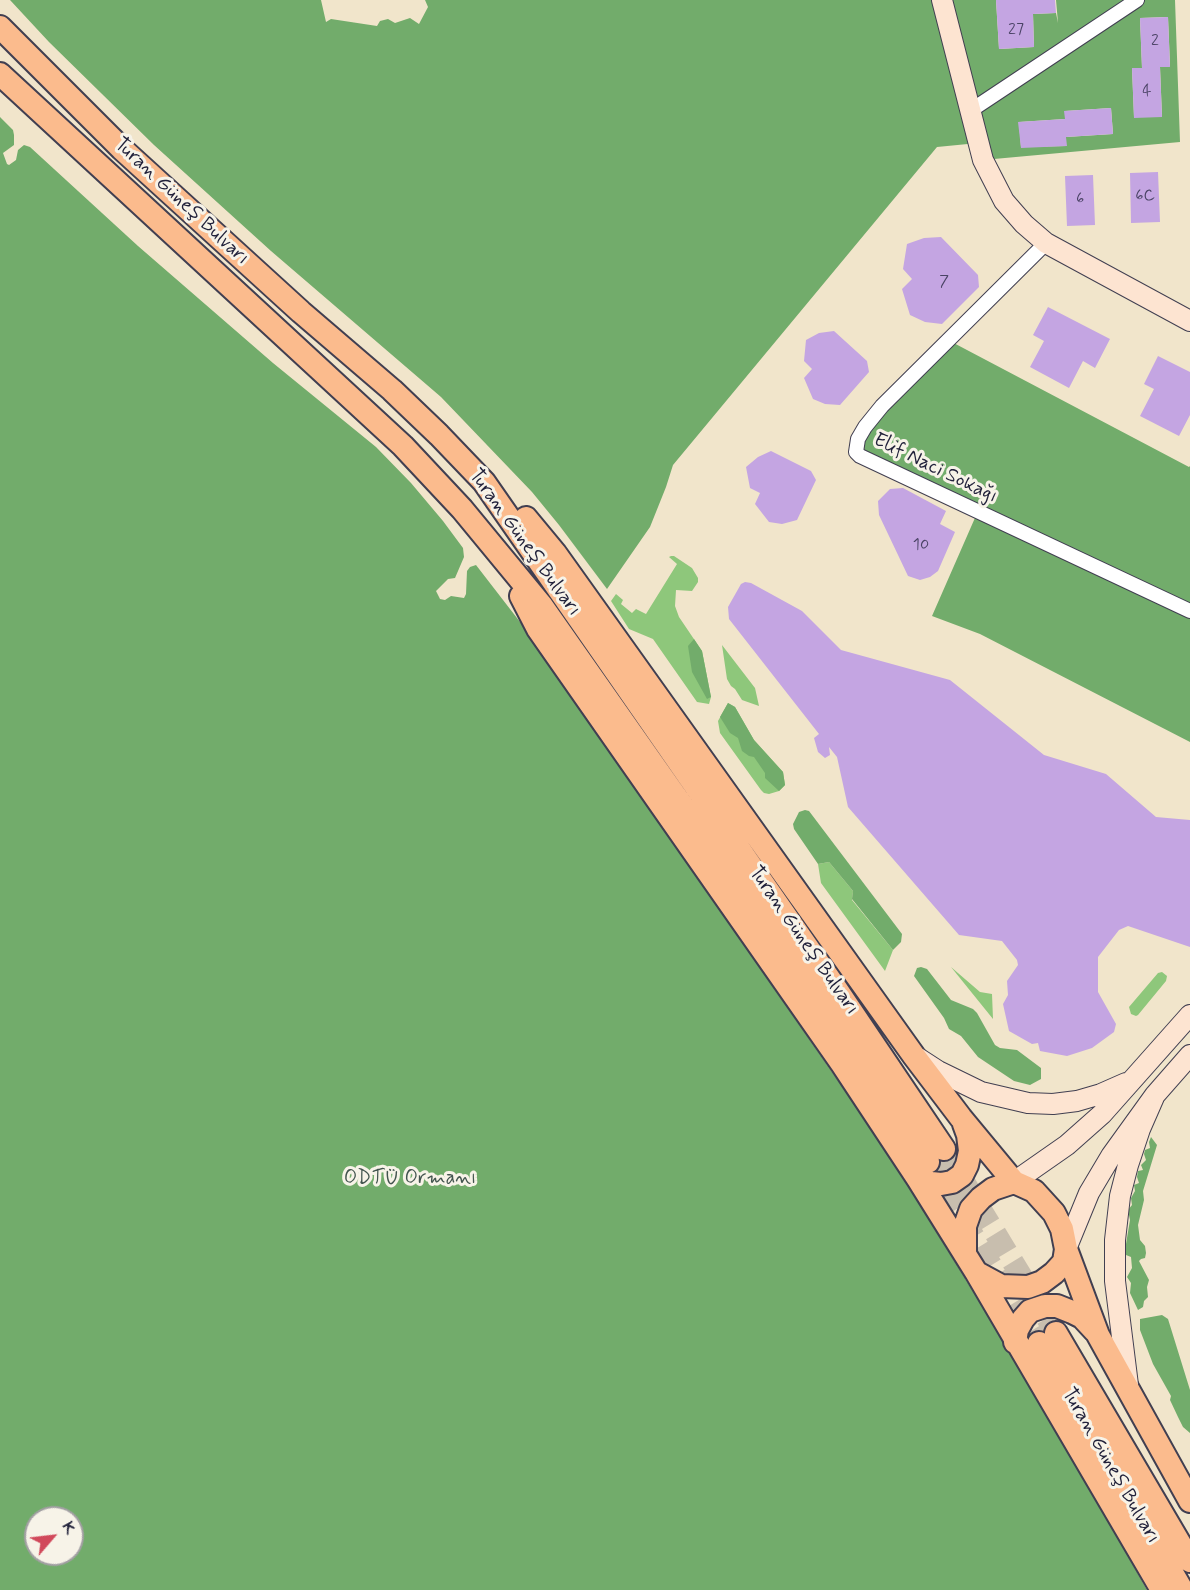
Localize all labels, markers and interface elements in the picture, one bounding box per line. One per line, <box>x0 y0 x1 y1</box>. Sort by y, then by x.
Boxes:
house number: 27 <box>1008 21 1024 41</box>
house number: 2 <box>1151 32 1159 52</box>
house number: 4 <box>1142 82 1152 102</box>
street label: Turan Güneş Bulvarı <box>108 133 254 271</box>
house number: 6C <box>1135 187 1155 207</box>
house number: 6 <box>1076 190 1084 210</box>
house number: 7 <box>939 273 949 293</box>
street label: Elif Naci Sokağı <box>869 429 1001 509</box>
street label: Turan Güneş Bulvarı <box>463 465 585 621</box>
house number: 10 <box>913 536 929 556</box>
street label: Turan Güneş Bulvarı <box>743 862 863 1020</box>
park label: ODTÜ Ormanı <box>344 1167 476 1191</box>
street label: Turan Güneş Bulvarı <box>1056 1384 1164 1548</box>
north arrow <box>24 1506 84 1566</box>
text: K <box>57 1518 80 1538</box>

